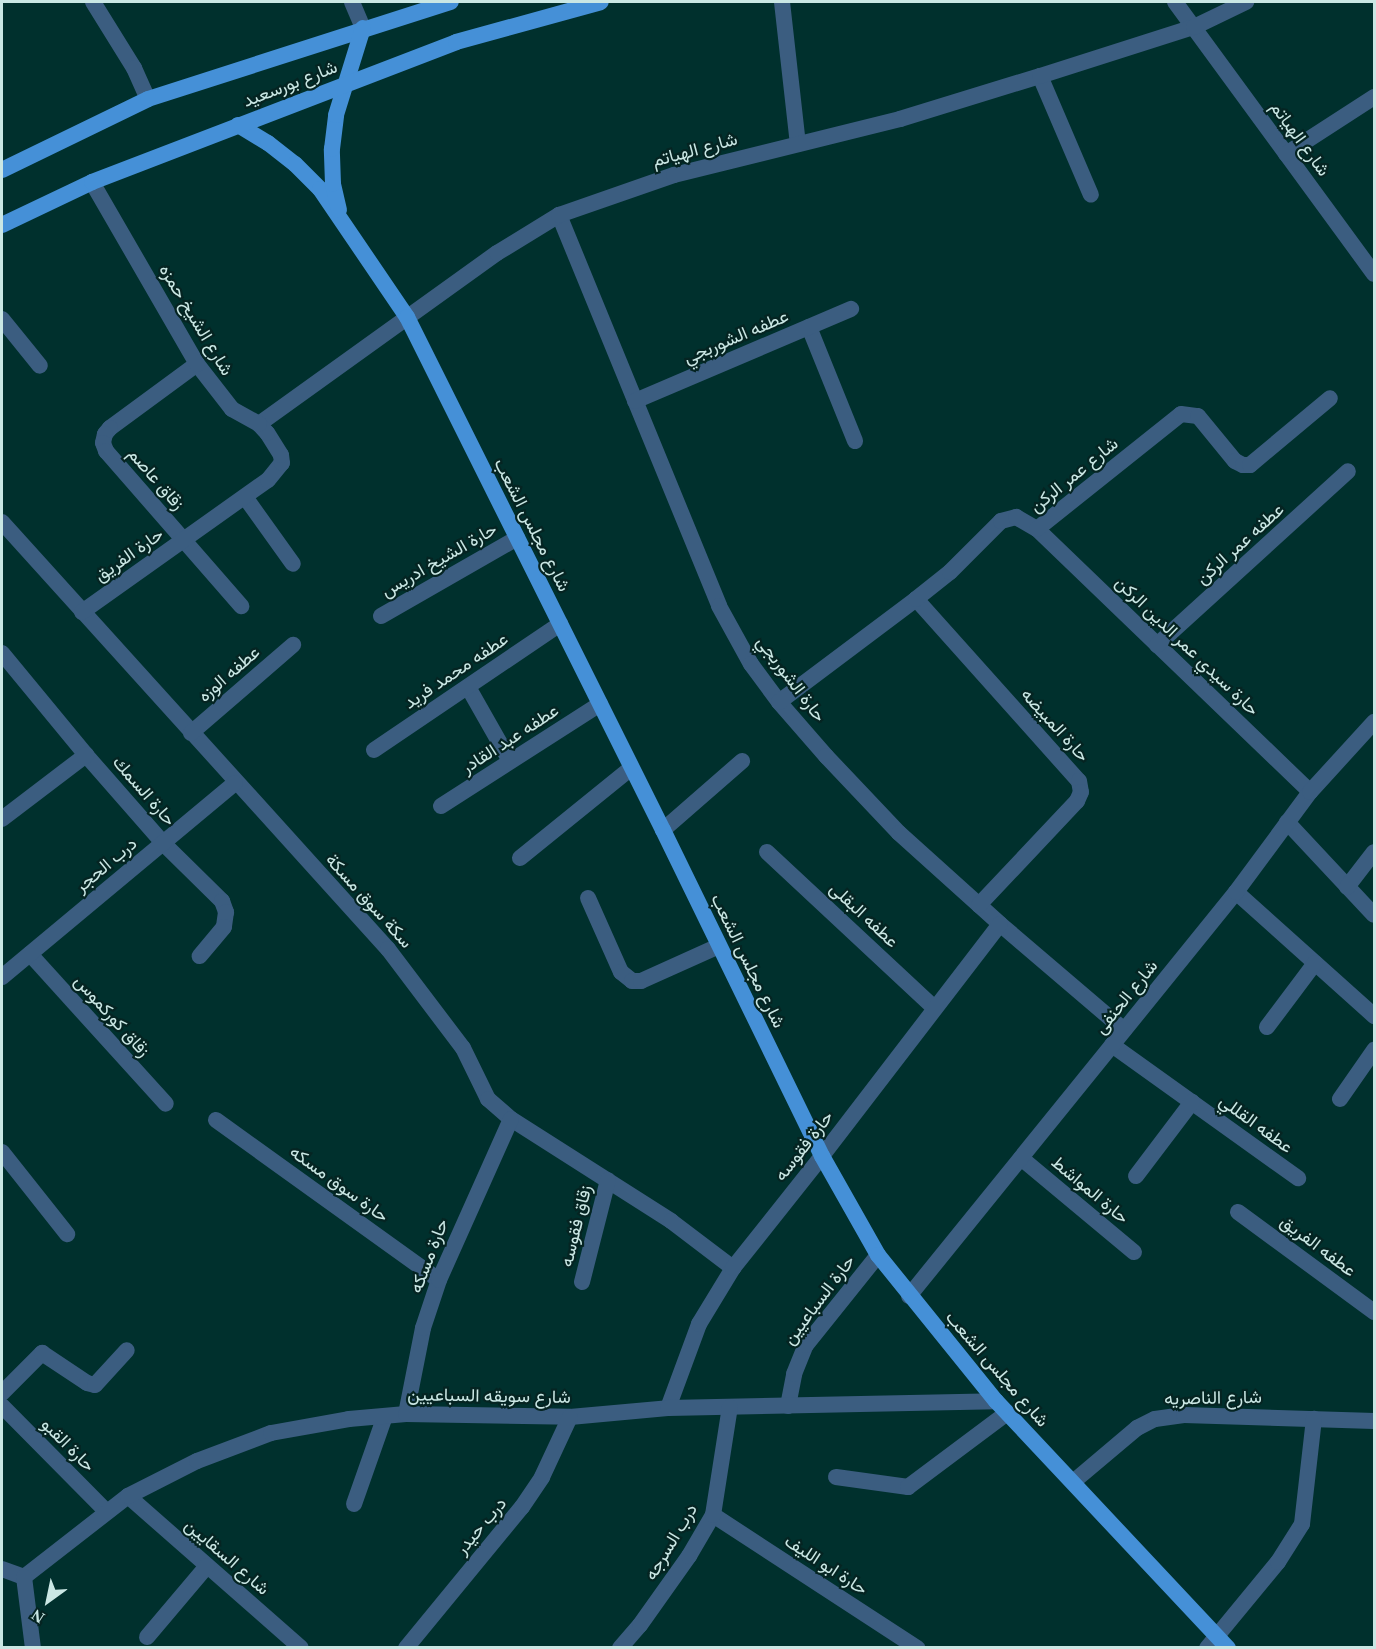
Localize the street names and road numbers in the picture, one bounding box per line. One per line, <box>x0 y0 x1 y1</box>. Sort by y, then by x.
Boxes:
street label: شارع بورسعيد <box>240 56 340 112</box>
street label: شارع الهياتم <box>1266 97 1334 181</box>
street label: شارع الهياتم <box>650 128 740 172</box>
street label: شارع الشيخ حمزه <box>154 260 238 380</box>
street label: عطفه الشوربجي <box>680 305 792 369</box>
street label: شارع عمر الركن <box>1025 433 1123 517</box>
street label: زقاق عاصم <box>123 443 189 515</box>
street label: شارع مجلس الشعب <box>489 455 575 595</box>
street label: عطفه عمر الركن <box>1191 499 1289 589</box>
street label: حارة الشيخ ادريس <box>377 518 501 602</box>
street label: حارة الفريق <box>90 523 168 587</box>
street label: حارة سيدي عمر الدين الركن <box>1111 572 1263 720</box>
street label: عطفه محمد فريد <box>400 628 512 714</box>
street label: حارة الشوربجي <box>752 632 830 726</box>
street label: عطفه الوزه <box>194 641 264 707</box>
street label: حارة المبيضه <box>1016 684 1094 766</box>
street label: عطفه عبد القادر <box>457 699 563 779</box>
street label: حارة السمك <box>108 752 180 830</box>
street label: درب الحجر <box>71 833 141 897</box>
street label: سكة سوق مسكة <box>321 849 417 953</box>
street label: عطفه البقلى <box>825 878 903 952</box>
street label: شارع مجلس الشعب <box>706 890 790 1032</box>
street label: شارع الحنفى <box>1090 956 1162 1038</box>
street label: زقاق كوركموس <box>70 971 154 1061</box>
street label: عطفه القللي <box>1215 1090 1297 1158</box>
street label: حارة فقوسه <box>770 1107 838 1185</box>
street label: حارة سوق مسكه <box>285 1141 393 1227</box>
street label: حارة المواشط <box>1047 1151 1133 1229</box>
street label: زقاق فقوسه <box>555 1183 597 1269</box>
street label: عطفه الفريق <box>1276 1211 1360 1281</box>
street label: حارة مسكه <box>405 1216 453 1296</box>
street label: حارة السباعيين <box>778 1251 860 1349</box>
street label: شارع مجلس الشعب <box>941 1307 1053 1431</box>
street label: شارع سويقه السباعيين <box>407 1384 571 1408</box>
street label: شارع الناصريه <box>1164 1386 1262 1410</box>
street label: حارة القبو <box>37 1414 99 1476</box>
street label: درب حيدر <box>451 1493 511 1559</box>
street label: درب السرجه <box>640 1500 702 1584</box>
street label: شارع السقايين <box>180 1514 274 1600</box>
street label: حارة ابو الليف <box>780 1530 872 1600</box>

